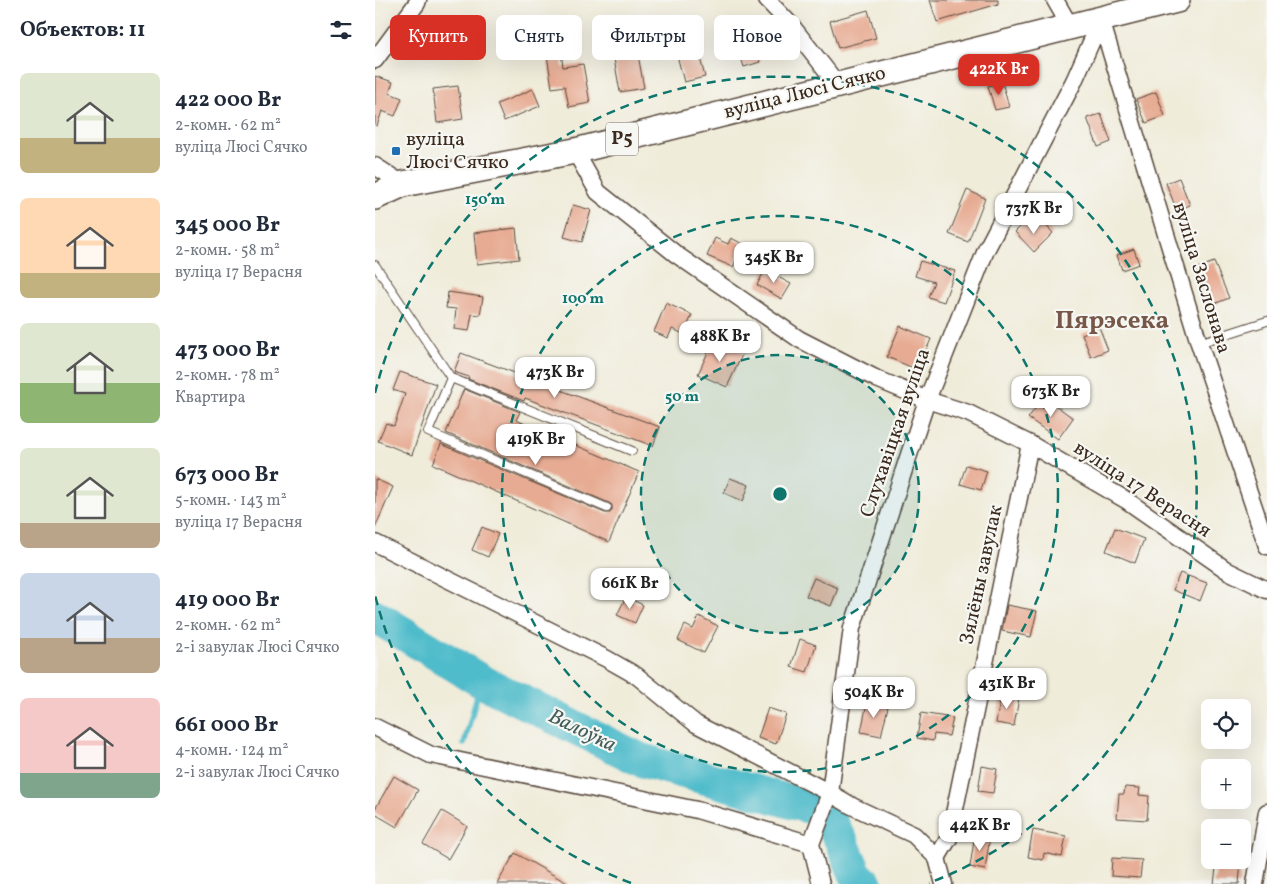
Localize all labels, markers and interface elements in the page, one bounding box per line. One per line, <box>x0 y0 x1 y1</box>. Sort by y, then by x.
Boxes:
chip: Купить <box>390 15 486 60</box>
chip: Снять <box>496 15 582 60</box>
chip: Фильтры <box>592 15 704 60</box>
chip: Новое <box>714 15 800 60</box>
text: Объектов: 11 <box>20 16 146 45</box>
icon: filters <box>327 16 355 44</box>
pin: 422K Br <box>953 54 1045 96</box>
street label: вуліца Люсі Сячко <box>721 59 889 127</box>
text: 422K Br <box>969 59 1029 81</box>
text: 422 000 Br <box>175 86 281 115</box>
icon: home <box>60 93 120 153</box>
text: 2-комн. · 62 m² <box>175 115 281 137</box>
road number: Р5 <box>606 122 638 156</box>
place label: вуліца Люсі Сячко <box>406 126 509 177</box>
text: вуліца Люсі Сячко <box>175 137 308 159</box>
marker: вуліца Люсі Сячко <box>390 145 402 157</box>
text: 150 m <box>465 190 505 211</box>
pin: 737K Br <box>988 192 1080 235</box>
text: 737K Br <box>1006 198 1062 220</box>
street label: вуліца Заслонава <box>1165 199 1237 357</box>
text: 345 000 Br <box>175 211 280 240</box>
icon: home <box>60 218 120 278</box>
text: 2-комн. · 58 m² <box>175 240 280 262</box>
pin: 345K Br <box>728 242 820 284</box>
text: 345K Br <box>745 247 803 269</box>
text: вуліца 17 Верасня <box>175 262 302 284</box>
text: 100 m <box>562 289 605 310</box>
district label: Пярэсека <box>1055 304 1169 339</box>
pin: 488K Br <box>674 320 766 363</box>
text: 488K Br <box>690 326 750 348</box>
text: 473 000 Br <box>175 336 280 365</box>
icon: home <box>60 343 120 403</box>
street label: Слухавіцкая вуліца <box>854 345 938 521</box>
pin: 473K Br <box>509 356 601 399</box>
text: 473K Br <box>526 362 584 384</box>
text: 2-комн. · 78 m² <box>175 365 280 387</box>
pin: 673K Br <box>1005 376 1097 418</box>
text: 673K Br <box>1022 381 1080 403</box>
text: Квартира <box>175 387 245 409</box>
text: 50 m <box>665 387 699 408</box>
pin: 419K Br <box>490 424 582 466</box>
text: 419K Br <box>507 429 565 451</box>
street label: вуліца 17 Верасня <box>1068 435 1216 545</box>
text: 673 000 Br <box>175 461 279 490</box>
icon: home <box>60 468 120 528</box>
centre of rings <box>771 485 789 503</box>
text: 5-комн. · 143 m² <box>175 490 287 512</box>
street label: Зялёны завулак <box>954 502 1011 647</box>
text: вуліца 17 Верасня <box>175 512 302 534</box>
pin: 661K Br <box>584 568 676 610</box>
text: 661K Br <box>601 573 659 595</box>
text: 419 000 Br <box>175 586 279 615</box>
icon: home <box>60 593 120 653</box>
text: 2-комн. · 62 m² <box>175 615 281 637</box>
text: 2-і завулак Люсі Сячко <box>175 637 340 659</box>
pin: 431K Br <box>961 668 1053 710</box>
text: 431K Br <box>979 673 1035 695</box>
pin: 504K Br <box>828 676 920 719</box>
text: 504K Br <box>844 682 904 704</box>
map controls <box>1201 699 1251 869</box>
button: locate <box>1201 699 1251 749</box>
water label: Валоўка <box>543 702 621 760</box>
text: 661 000 Br <box>175 711 278 740</box>
icon: home <box>60 718 120 778</box>
text: 4-комн. · 124 m² <box>175 740 288 762</box>
button: + <box>1201 759 1251 809</box>
text: 2-і завулак Люсі Сячко <box>175 762 340 784</box>
pin: 442K Br <box>934 810 1026 852</box>
text: 442K Br <box>950 815 1010 837</box>
button: − <box>1201 819 1251 869</box>

